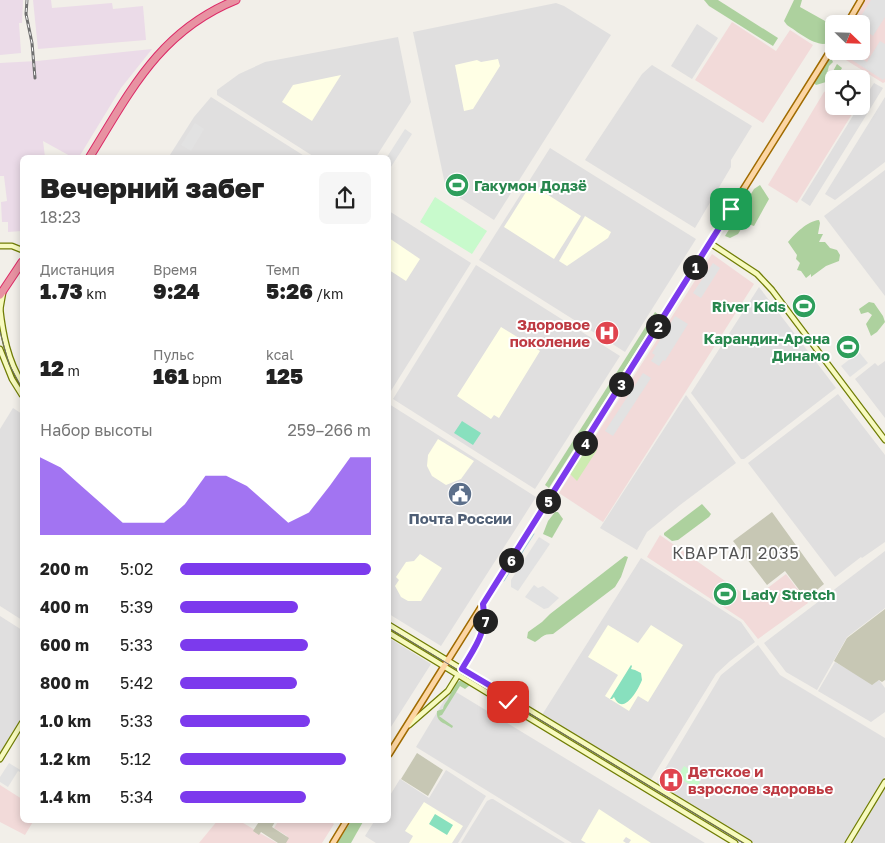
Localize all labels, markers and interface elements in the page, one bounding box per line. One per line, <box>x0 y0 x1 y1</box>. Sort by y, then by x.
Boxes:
north arrow <box>825 15 870 60</box>
map controls <box>825 15 870 115</box>
button: locate <box>825 70 870 115</box>
text: Вечерний забег <box>40 171 264 204</box>
button: share <box>319 172 371 224</box>
sports icon: Гакумон Додзё <box>444 172 470 198</box>
place label: Гакумон Додзё <box>474 176 587 194</box>
pin <box>710 188 752 230</box>
icon: arrive <box>717 195 745 223</box>
text: 18:23 <box>40 207 81 227</box>
pin: 1 <box>682 254 708 280</box>
text: 1 <box>692 259 699 276</box>
text: Дистанция <box>40 261 115 278</box>
text: Время <box>153 261 197 278</box>
text: Темп <box>266 261 300 278</box>
text: 1.73 <box>40 278 83 304</box>
text: 9:24 <box>153 278 200 304</box>
text: 5:26 <box>266 278 313 304</box>
text: km <box>83 285 107 302</box>
text: /km <box>313 285 343 302</box>
sports icon: River Kids <box>791 293 817 319</box>
place label: River Kids <box>712 297 786 315</box>
pin: 2 <box>646 314 670 338</box>
place label: Здоровое поколение <box>510 315 590 350</box>
text: 2 <box>654 318 663 335</box>
hospital icon: Здоровое поколение <box>594 320 620 346</box>
place label: Карандин-Арена Динамо <box>703 329 830 364</box>
sports icon: Карандин-Арена Динамо <box>835 334 861 360</box>
text: Пульс <box>153 346 194 363</box>
text: kcal <box>266 346 294 363</box>
text: 12 <box>40 355 64 381</box>
text: m <box>64 362 80 379</box>
text: 161 <box>153 363 189 389</box>
text: 125 <box>266 363 303 389</box>
text: bpm <box>189 370 222 387</box>
pin: 3 <box>608 372 634 396</box>
text: 3 <box>617 376 626 393</box>
text: Набор высоты <box>40 420 153 440</box>
text: 259–266 m <box>287 420 371 440</box>
pin: 4 <box>572 430 598 456</box>
text: 4 <box>581 435 590 452</box>
public building icon: Почта России <box>447 481 473 507</box>
pin: 5 <box>536 488 560 514</box>
text: 5 <box>544 493 553 510</box>
place label: Почта России <box>408 509 512 527</box>
district label: КВАРТАЛ 2035 <box>672 543 800 563</box>
pin: 6 <box>498 548 524 572</box>
text: 6 <box>507 552 516 569</box>
text: 200 m <box>40 559 89 579</box>
text: 5:02 <box>120 559 153 579</box>
sports icon: Lady Stretch <box>712 581 738 607</box>
place label: Lady Stretch <box>742 585 835 603</box>
text: 400 m <box>40 597 89 617</box>
text: 5:39 <box>120 597 153 617</box>
pin: 7 <box>472 608 498 634</box>
text: 7 <box>482 613 489 630</box>
text: 600 m <box>40 635 89 655</box>
text: 5:33 <box>120 635 153 655</box>
text: 800 m <box>40 673 89 693</box>
text: 5:42 <box>120 673 153 693</box>
pin <box>487 681 529 723</box>
icon: check <box>494 688 522 716</box>
text: 1.0 km <box>40 711 91 731</box>
text: 5:33 <box>120 711 153 731</box>
text: 1.2 km <box>40 749 90 769</box>
text: 5:12 <box>120 749 151 769</box>
place label: Детское и взрослое здоровье <box>688 762 833 797</box>
hospital icon: Детское и взрослое здоровье <box>658 767 684 793</box>
text: 1.4 km <box>40 787 91 807</box>
text: 5:34 <box>120 787 153 807</box>

